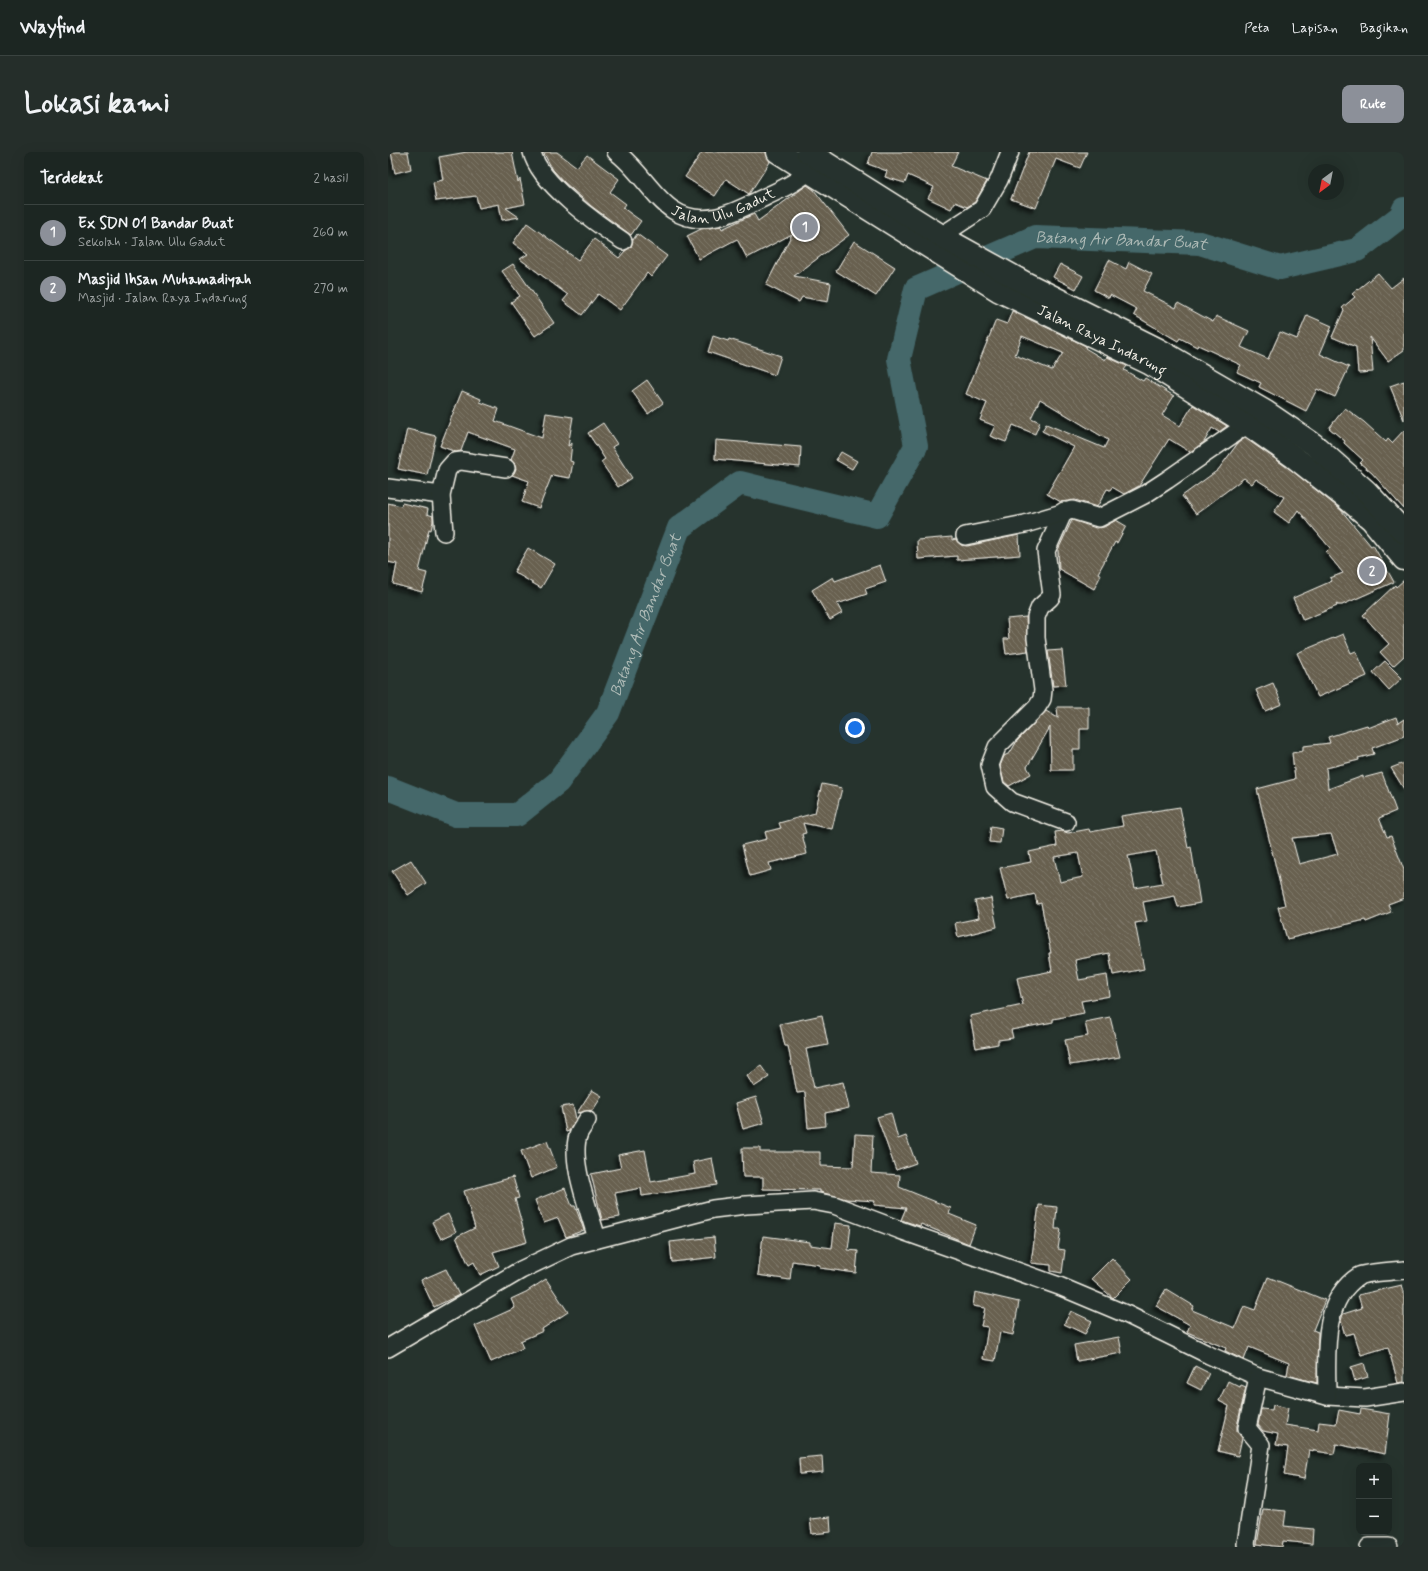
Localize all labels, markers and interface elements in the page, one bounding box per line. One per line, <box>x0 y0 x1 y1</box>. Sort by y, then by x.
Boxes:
text: Wayfind <box>20 15 85 40</box>
text: Peta <box>1244 19 1270 37</box>
text: Lapisan <box>1292 19 1338 37</box>
text: Bagikan <box>1360 19 1408 37</box>
button: Rute <box>1342 85 1404 123</box>
text: Lokasi kami <box>24 86 170 123</box>
north arrow <box>1308 164 1344 200</box>
text: Terdekat <box>40 167 103 189</box>
text: 2 hasil <box>314 170 348 187</box>
street label: Jalan Ulu Gadut <box>667 184 778 229</box>
pin: 1 <box>792 212 818 242</box>
text: Ex SDN 01 Bandar Buat <box>78 214 234 234</box>
text: 1 <box>50 224 56 241</box>
text: 260 m <box>313 224 348 241</box>
water label: Batang Air Bandar Buat <box>1035 227 1212 256</box>
text: Sekolah · Jalan Ulu Gadut <box>78 234 225 251</box>
text: Masjid Ihsan Muhamadiyah <box>78 270 251 290</box>
text: 2 <box>50 280 56 297</box>
text: 270 m <box>313 280 348 297</box>
text: Masjid · Jalan Raya Indarung <box>78 290 247 307</box>
street label: Jalan Raya Indarung <box>1034 300 1170 382</box>
water label: Batang Air Bandar Buat <box>605 529 687 699</box>
pin: 2 <box>1359 556 1385 586</box>
your location <box>845 718 865 738</box>
map controls <box>1356 1463 1392 1535</box>
button: + <box>1356 1463 1392 1499</box>
button: − <box>1356 1499 1392 1535</box>

